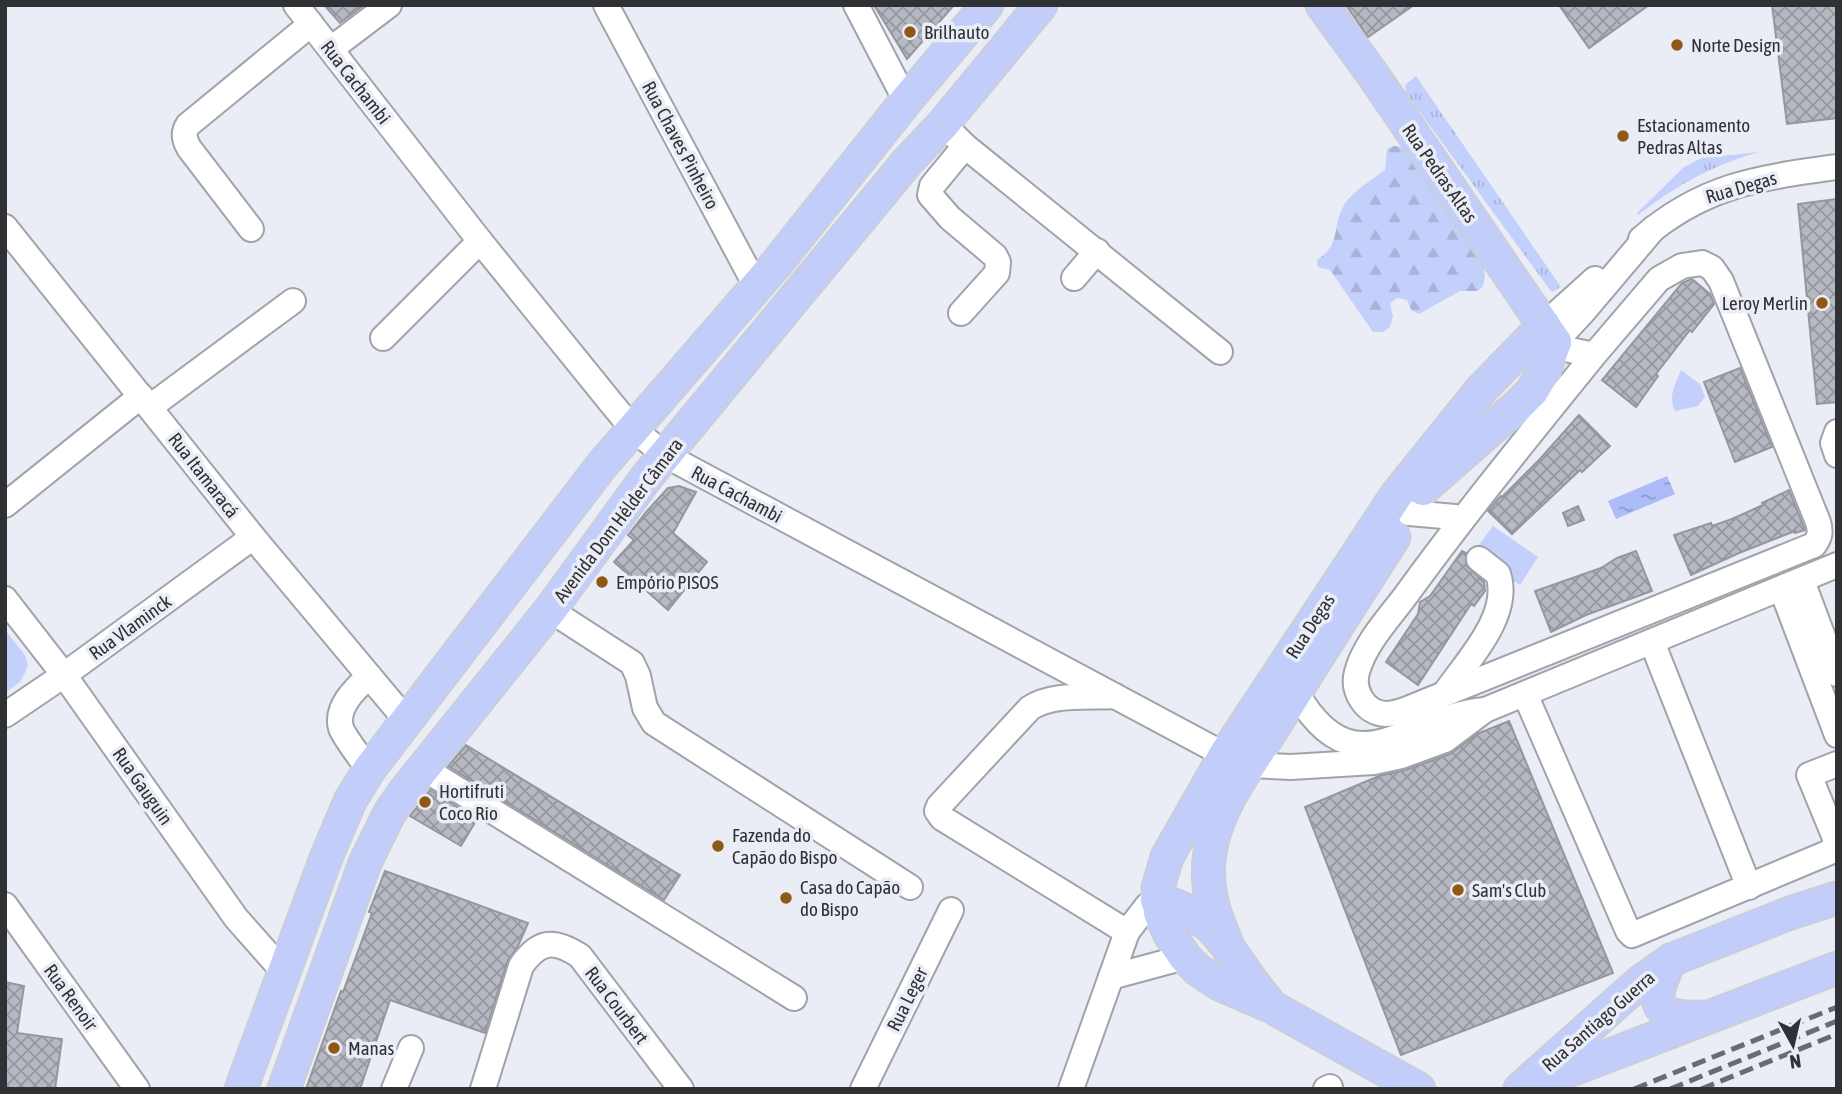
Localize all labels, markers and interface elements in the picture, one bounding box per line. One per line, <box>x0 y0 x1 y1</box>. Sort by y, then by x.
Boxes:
place label: Brilhauto <box>924 21 990 43</box>
marker: Brilhauto <box>902 24 918 40</box>
place label: Norte Design <box>1691 34 1781 56</box>
street label: Rua Cachambi <box>317 36 395 128</box>
marker: Norte Design <box>1669 37 1685 53</box>
street label: Rua Chaves Pinheiro <box>638 77 724 213</box>
place label: Estacionamento Pedras Altas <box>1637 114 1750 158</box>
street label: Rua Pedras Altas <box>1398 119 1482 227</box>
marker: Estacionamento Pedras Altas <box>1615 128 1631 144</box>
street label: Rua Degas <box>1703 166 1779 208</box>
place label: Leroy Merlin <box>1722 292 1808 314</box>
marker: Leroy Merlin <box>1814 295 1830 311</box>
street label: Rua Itamaracá <box>164 428 244 522</box>
street label: Avenida Dom Hélder Câmara <box>549 434 687 606</box>
street label: Rua Cachambi <box>688 461 786 527</box>
place label: Empório PISOS <box>616 571 718 593</box>
marker: Empório PISOS <box>594 574 610 590</box>
street label: Rua Degas <box>1281 589 1339 662</box>
street label: Rua Vlaminck <box>85 590 176 664</box>
street label: Rua Gauguin <box>108 743 178 829</box>
place label: Hortifruti Coco Rio <box>439 780 504 824</box>
marker: Hortifruti Coco Rio <box>417 794 433 810</box>
place label: Fazenda do Capão do Bispo <box>732 824 837 868</box>
marker: Fazenda do Capão do Bispo <box>710 838 726 854</box>
place label: Casa do Capão do Bispo <box>800 876 900 920</box>
place label: Sam's Club <box>1472 879 1546 901</box>
marker: Sam's Club <box>1450 882 1466 898</box>
marker: Casa do Capão do Bispo <box>778 890 794 906</box>
street label: Rua Renoir <box>40 960 103 1035</box>
street label: Rua Courbert <box>581 962 653 1048</box>
street label: Rua Leger <box>882 963 932 1034</box>
street label: Rua Santiago Guerra <box>1537 966 1659 1076</box>
north arrow <box>1758 1010 1828 1080</box>
place label: Manas <box>348 1037 395 1059</box>
marker: Manas <box>326 1040 342 1056</box>
text: N <box>1788 1050 1802 1074</box>

